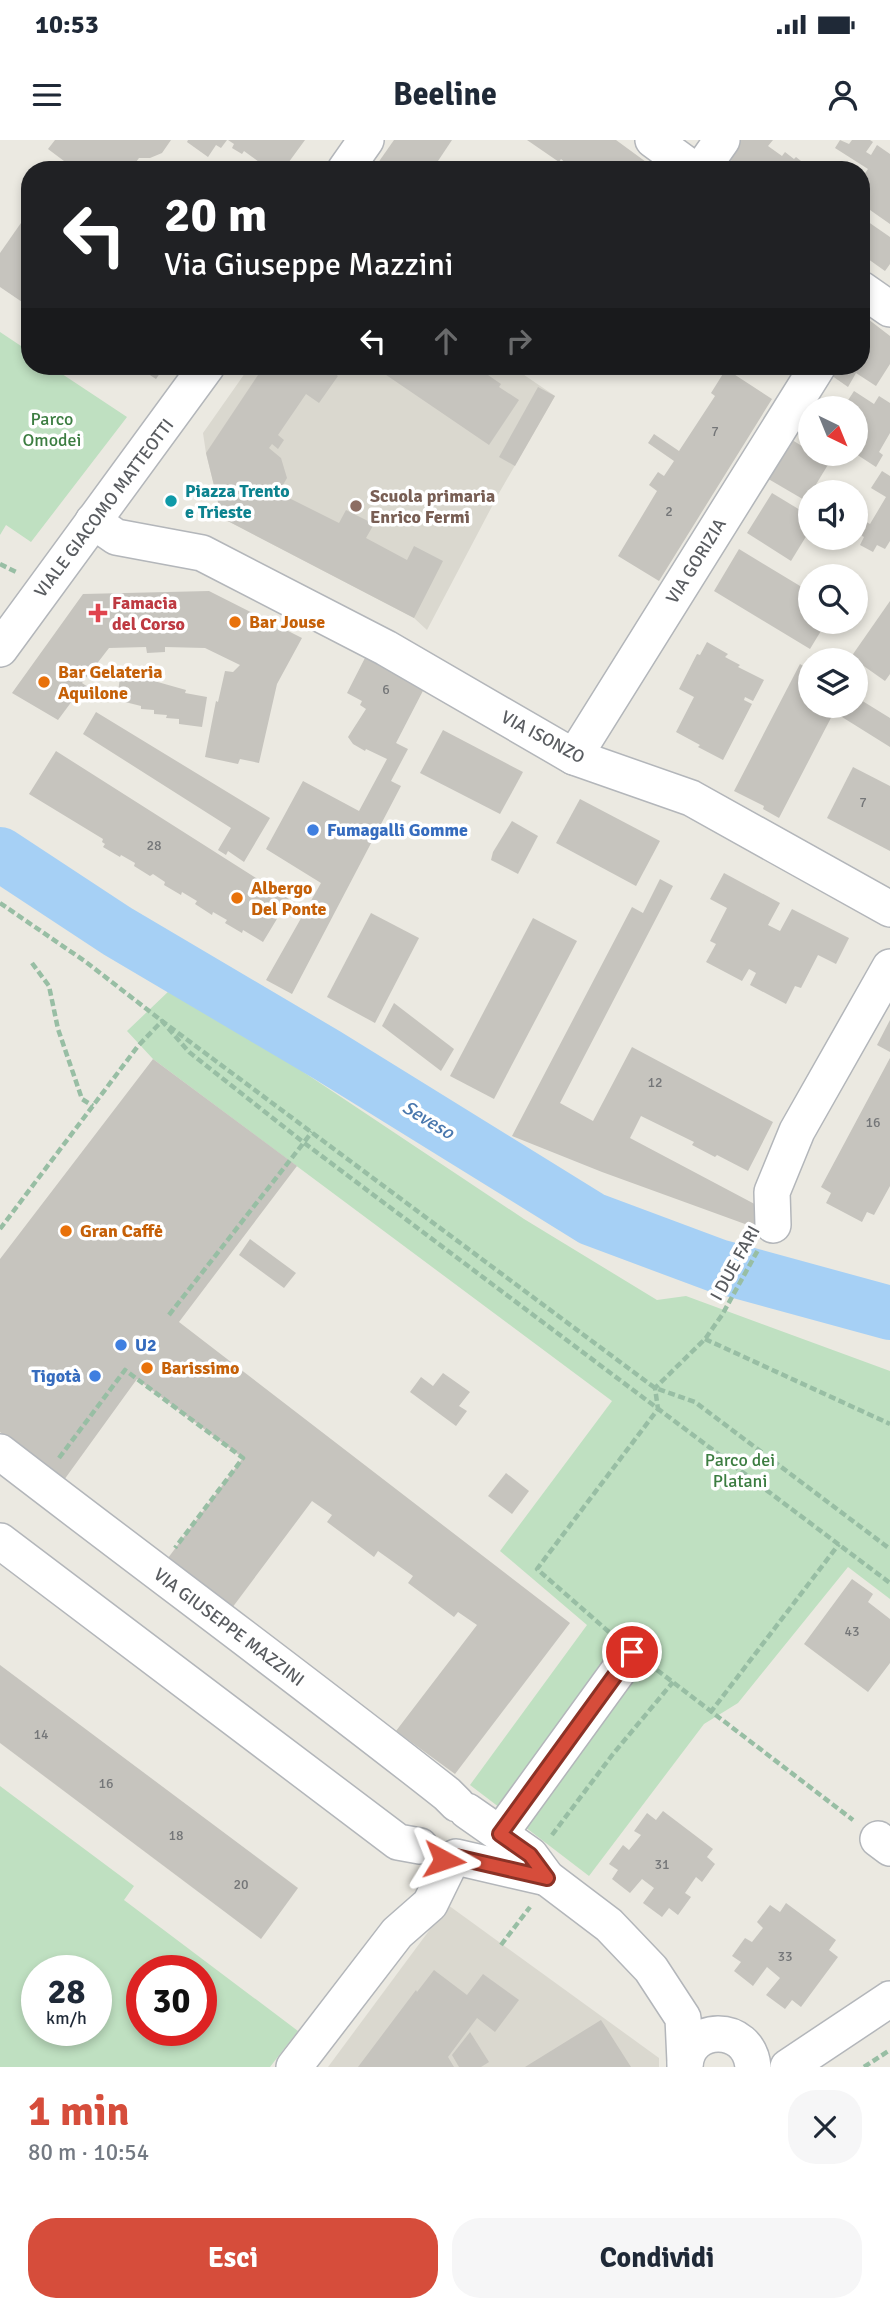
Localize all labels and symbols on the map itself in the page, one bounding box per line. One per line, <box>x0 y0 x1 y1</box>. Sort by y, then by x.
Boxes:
north arrow <box>798 396 868 466</box>
park label: Parco Omodei <box>23 408 81 451</box>
street label: VIALE GIACOMO MATTEOTTI <box>30 414 178 602</box>
house number: 7 <box>711 423 719 440</box>
place label: Piazza Trento e Trieste <box>185 480 290 523</box>
place label: Scuola primaria Enrico Fermi <box>370 485 495 528</box>
marker: Piazza Trento e Trieste <box>163 493 179 509</box>
marker: Scuola primaria Enrico Fermi <box>348 498 364 514</box>
house number: 2 <box>665 503 673 520</box>
street label: VIA GORIZIA <box>661 514 731 608</box>
place label: Famacia del Corso <box>112 592 185 635</box>
marker: Famacia del Corso <box>90 605 106 621</box>
place label: Bar Jouse <box>249 611 325 633</box>
marker: Bar Jouse <box>227 614 243 630</box>
place label: Bar Gelateria Aquilone <box>58 661 163 704</box>
marker: Bar Gelateria Aquilone <box>36 674 52 690</box>
house number: 6 <box>382 681 390 698</box>
street label: VIA ISONZO <box>497 706 589 768</box>
house number: 7 <box>859 794 867 811</box>
place label: Fumagalli Gomme <box>327 819 468 841</box>
marker: Fumagalli Gomme <box>305 822 321 838</box>
house number: 28 <box>146 837 162 854</box>
place label: Albergo Del Ponte <box>251 877 327 920</box>
marker: Albergo Del Ponte <box>229 890 245 906</box>
house number: 12 <box>647 1074 663 1091</box>
water label: Seveso <box>398 1095 459 1145</box>
house number: 16 <box>865 1114 881 1131</box>
place label: Gran Caffė <box>80 1220 163 1242</box>
street label: I DUE FARI <box>705 1222 765 1304</box>
marker: Gran Caffė <box>58 1223 74 1239</box>
place label: U2 <box>135 1334 157 1356</box>
marker: U2 <box>113 1337 129 1353</box>
place label: Barissimo <box>161 1357 240 1379</box>
marker: Barissimo <box>139 1360 155 1376</box>
place label: Tigotà <box>31 1365 81 1387</box>
marker: Tigotà <box>87 1368 103 1384</box>
park label: Parco dei Platani <box>705 1449 775 1492</box>
street label: VIA GIUSEPPE MAZZINI <box>149 1563 309 1691</box>
pin <box>602 1622 662 1682</box>
house number: 43 <box>844 1623 860 1640</box>
house number: 14 <box>33 1726 49 1743</box>
house number: 16 <box>98 1775 114 1792</box>
position arrow <box>407 1823 481 1897</box>
house number: 18 <box>168 1827 184 1844</box>
house number: 31 <box>654 1856 670 1873</box>
house number: 20 <box>233 1876 249 1893</box>
house number: 33 <box>777 1948 793 1965</box>
speed limit sign: 30 <box>126 1955 217 2046</box>

